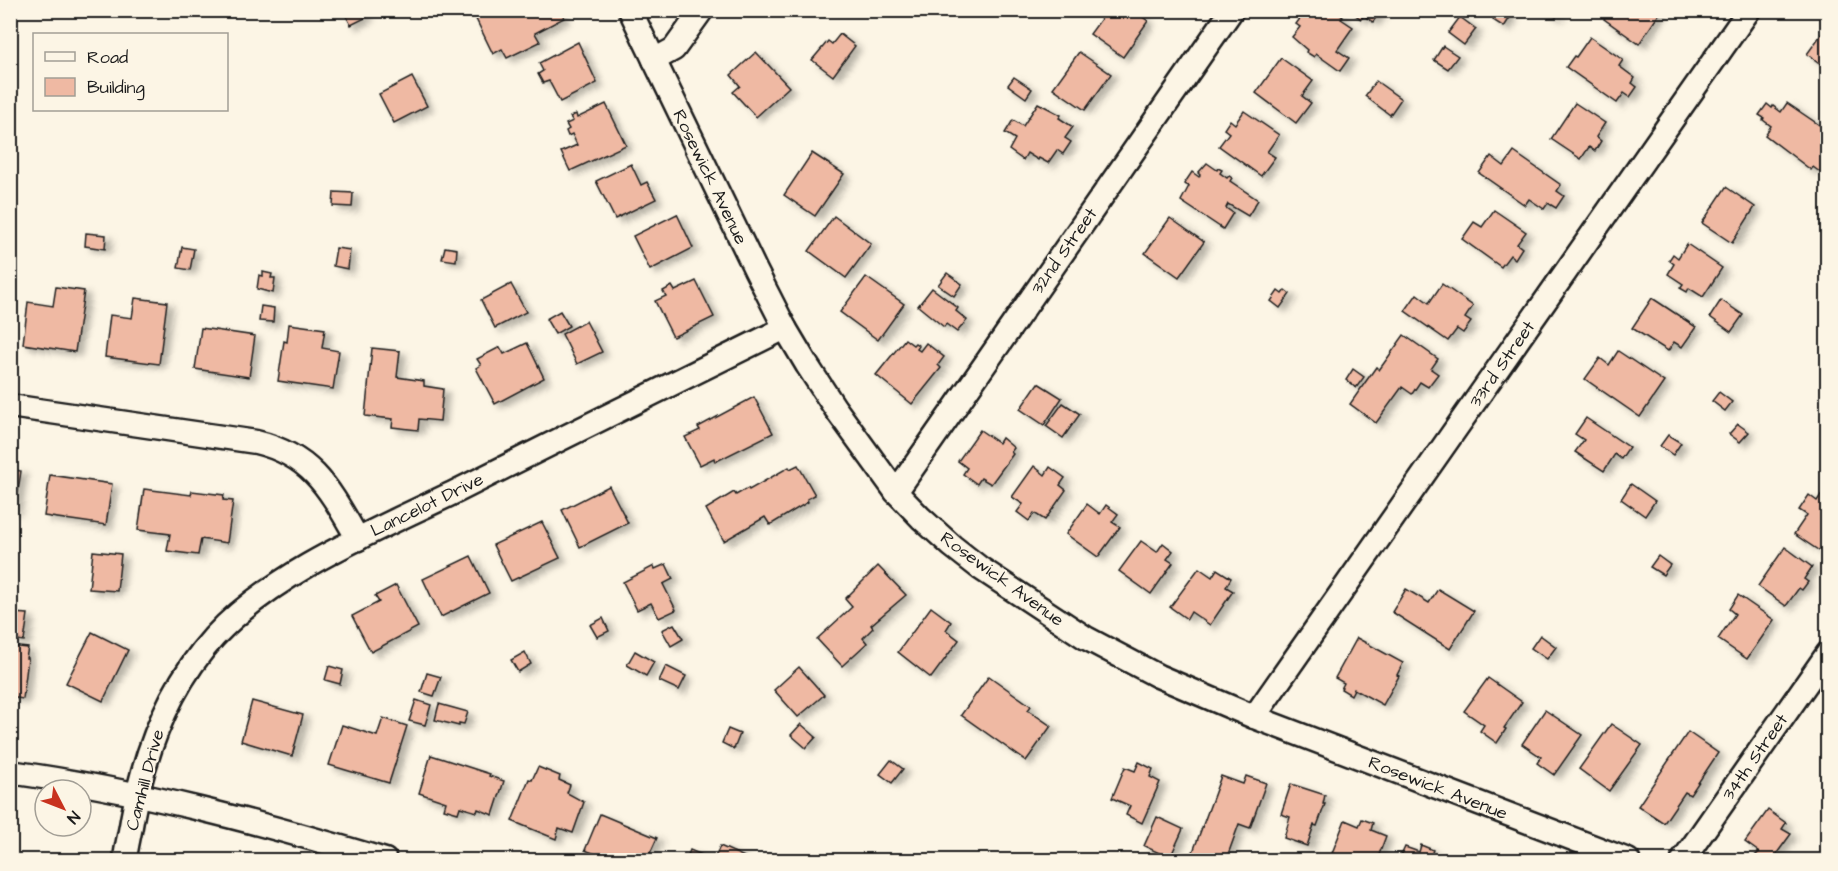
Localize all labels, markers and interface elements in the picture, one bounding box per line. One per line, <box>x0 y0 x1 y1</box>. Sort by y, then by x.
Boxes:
legend <box>33 33 228 111</box>
text: Road <box>87 45 128 70</box>
text: Building <box>87 75 145 101</box>
street label: Rosewick Avenue <box>667 105 754 249</box>
street label: 32nd Street <box>1025 202 1103 299</box>
street label: 33rd Street <box>1463 315 1541 412</box>
street label: Lancelot Drive <box>366 467 488 543</box>
street label: Rosewick Avenue <box>935 526 1069 633</box>
street label: 34th Street <box>1716 708 1794 805</box>
street label: Camhill Drive <box>119 726 171 833</box>
street label: Rosewick Avenue <box>1365 750 1511 826</box>
north arrow <box>33 778 93 838</box>
text: N <box>62 806 85 828</box>

